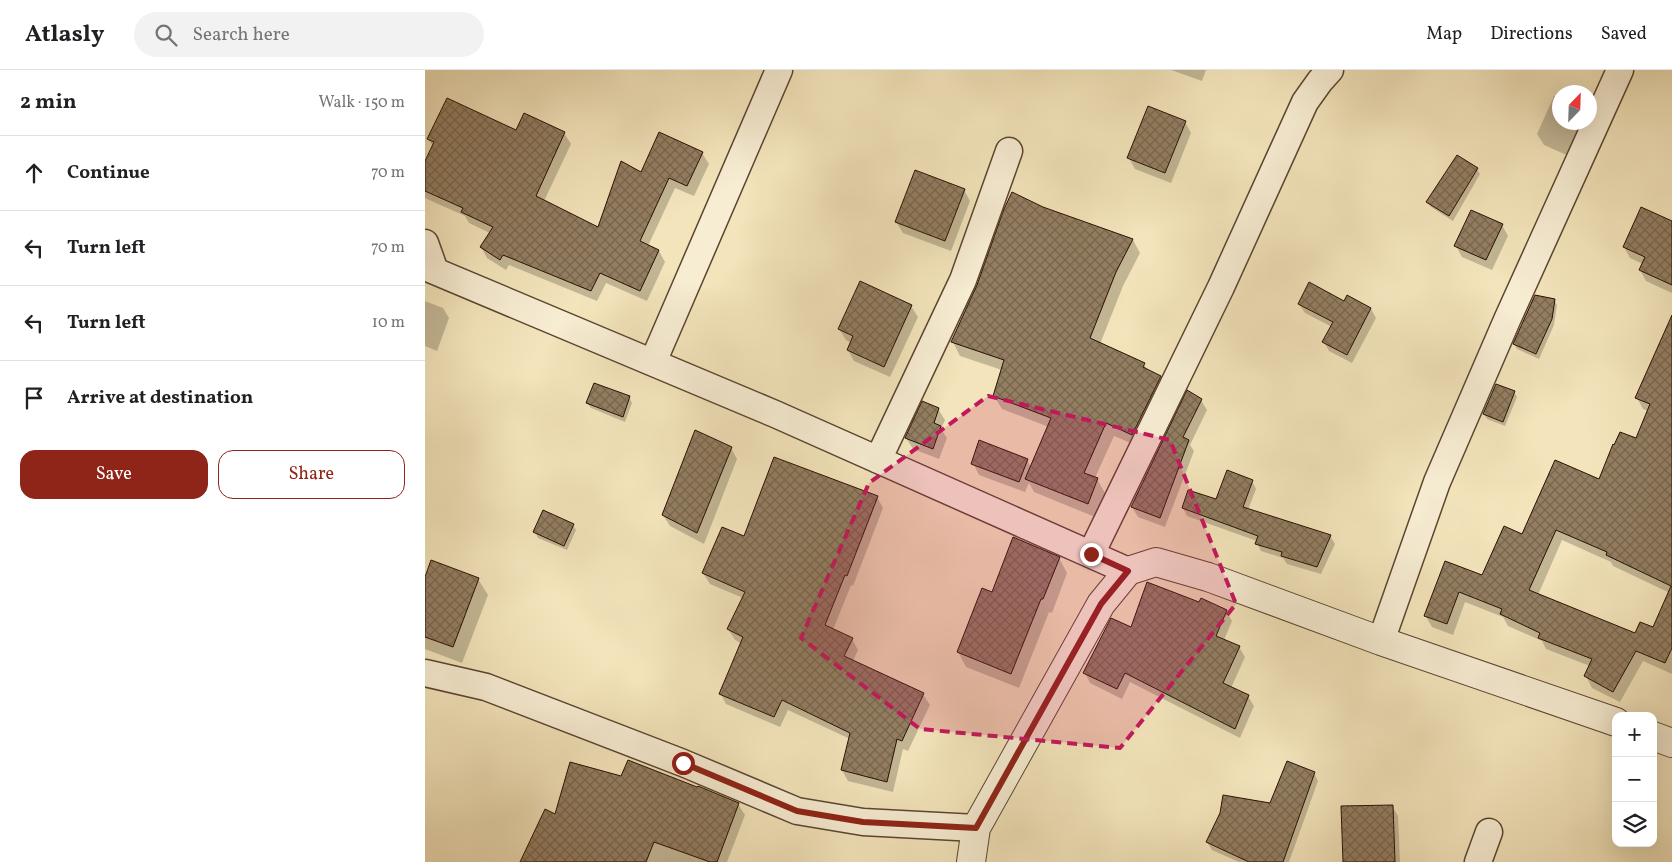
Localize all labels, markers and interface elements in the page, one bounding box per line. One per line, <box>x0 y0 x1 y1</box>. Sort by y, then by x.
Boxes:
search box <box>134 12 484 57</box>
text: Atlasly <box>25 18 104 52</box>
icon: search <box>152 21 180 49</box>
text: Search here <box>192 22 290 48</box>
text: Map <box>1426 22 1462 47</box>
text: Directions <box>1490 22 1573 47</box>
text: Saved <box>1601 22 1647 47</box>
north arrow <box>1552 85 1597 130</box>
text: 2 min <box>20 88 77 117</box>
text: Walk · 150 m <box>319 92 405 114</box>
icon: ahead <box>20 159 48 187</box>
text: Continue <box>67 160 150 186</box>
text: 70 m <box>371 162 405 184</box>
icon: left <box>20 234 48 262</box>
text: Turn left <box>67 235 146 261</box>
text: 70 m <box>371 237 405 259</box>
icon: left <box>20 309 48 337</box>
text: Turn left <box>67 310 146 336</box>
text: 10 m <box>372 312 405 334</box>
icon: arrive <box>20 384 48 412</box>
text: Arrive at destination <box>67 385 253 411</box>
button: Save <box>20 450 208 499</box>
button: Share <box>218 450 405 499</box>
route end <box>1080 543 1103 566</box>
map controls <box>1612 712 1657 847</box>
button: + <box>1612 712 1657 757</box>
route start <box>672 752 695 775</box>
button: − <box>1612 757 1657 802</box>
button: layers <box>1612 802 1657 847</box>

